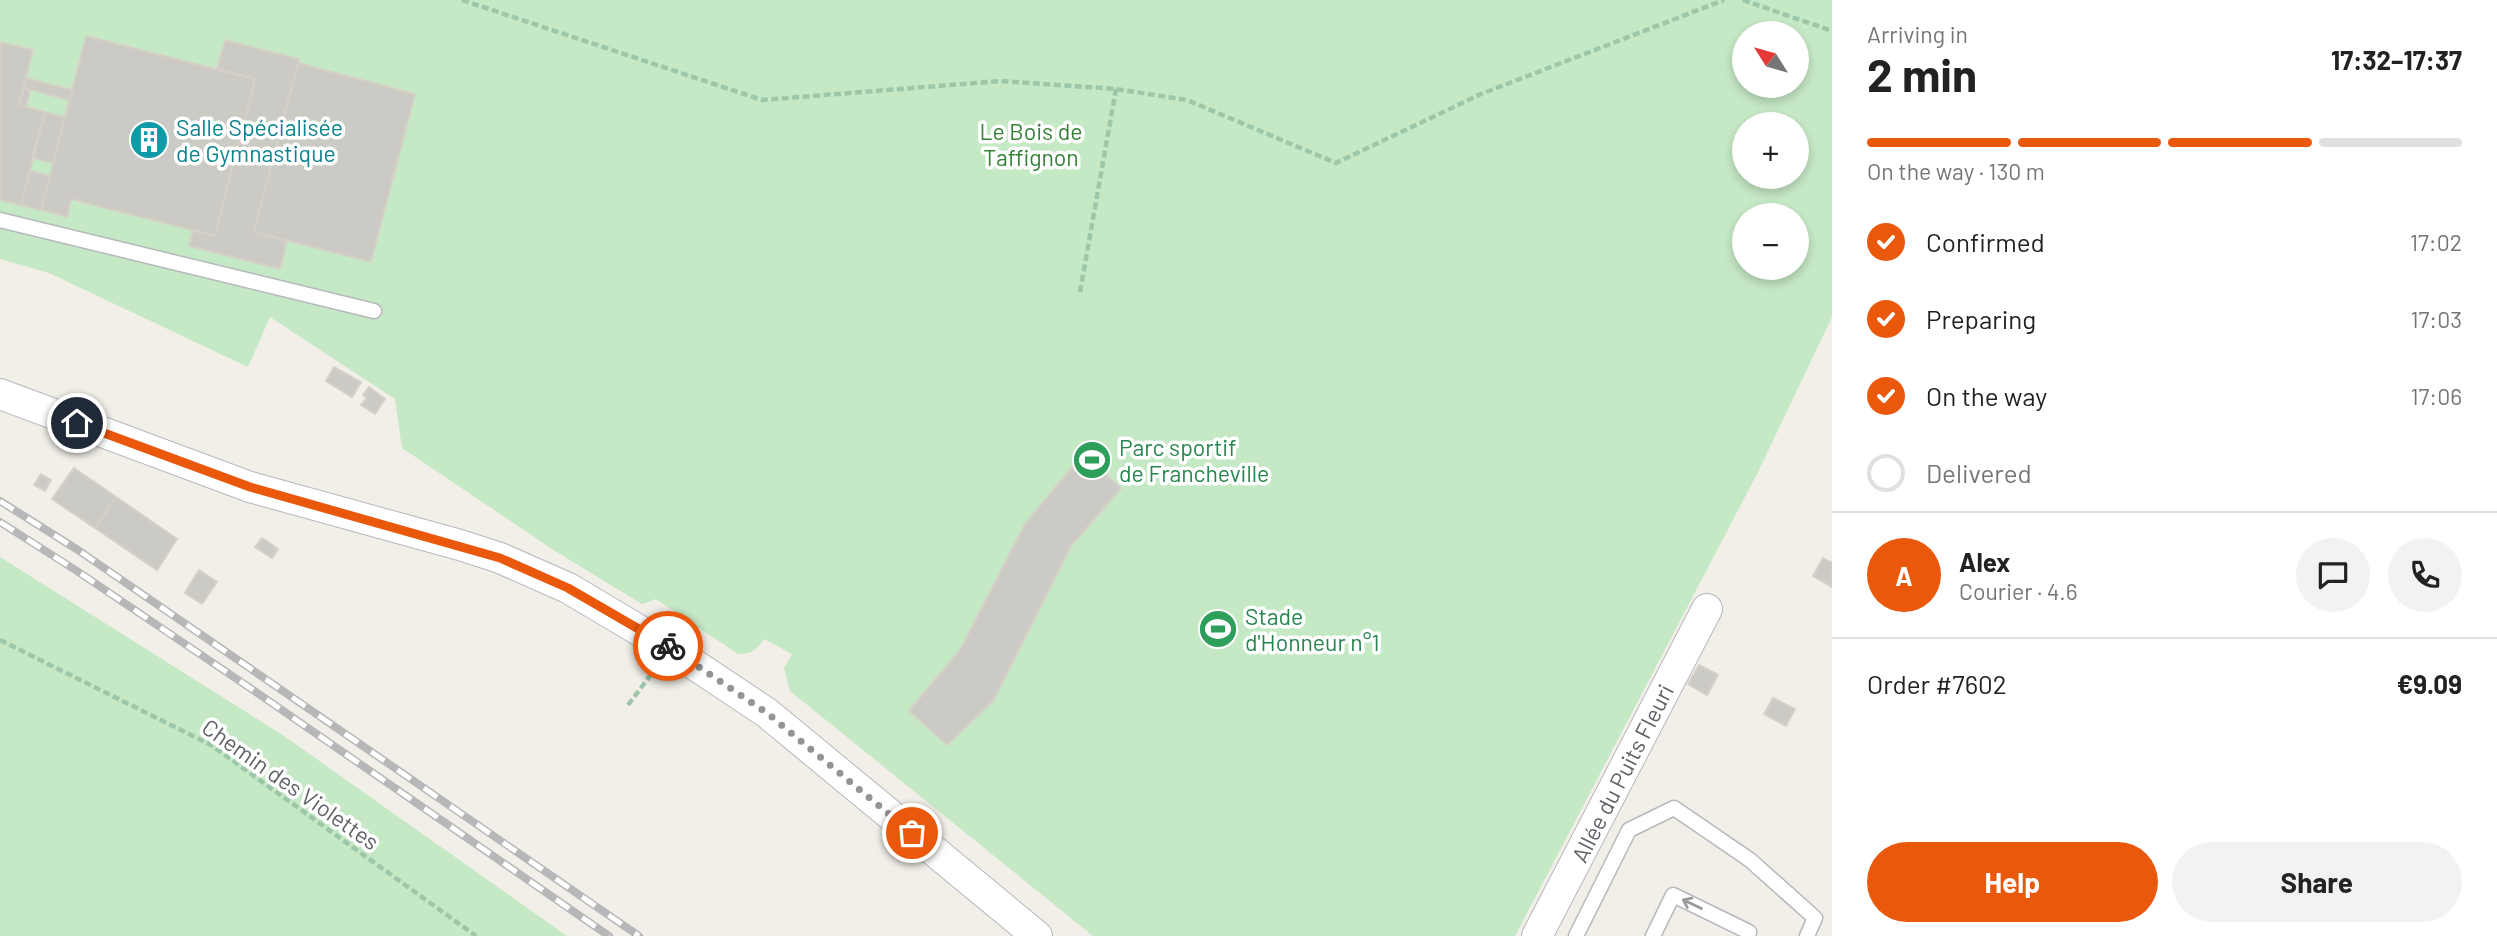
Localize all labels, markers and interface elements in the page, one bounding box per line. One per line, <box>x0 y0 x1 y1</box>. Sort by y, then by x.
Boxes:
text: Arriving in <box>1867 20 1968 48</box>
north arrow <box>1732 21 1810 98</box>
map controls <box>1732 21 1809 280</box>
text: 17:32–17:37 <box>2331 44 2462 75</box>
text: 2 min <box>1867 46 1977 101</box>
button: + <box>1732 112 1809 189</box>
place label: Salle Spécialisée de Gymnastique <box>176 113 343 167</box>
park label: Le Bois de Taffignon <box>979 117 1083 171</box>
building icon: Salle Spécialisée de Gymnastique <box>128 119 170 161</box>
text: On the way · 130 m <box>1867 157 2045 185</box>
button: − <box>1732 203 1809 280</box>
icon: check <box>1867 223 1905 261</box>
text: Confirmed <box>1926 226 2045 257</box>
text: 17:02 <box>2410 228 2462 256</box>
icon: check <box>1867 300 1905 338</box>
text: Preparing <box>1926 303 2036 334</box>
text: 17:03 <box>2410 305 2462 333</box>
icon: check <box>1867 377 1905 415</box>
text: On the way <box>1926 380 2047 411</box>
text: 17:06 <box>2410 382 2462 410</box>
pin <box>47 393 107 453</box>
icon: home <box>58 404 96 442</box>
place label: Parc sportif de Francheville <box>1119 433 1269 487</box>
sports icon: Parc sportif de Francheville <box>1071 439 1113 481</box>
text: Delivered <box>1926 457 2032 488</box>
button: chat <box>2296 538 2370 612</box>
button: phone <box>2388 538 2462 612</box>
text: Alex <box>1959 546 2010 577</box>
text: A <box>1895 560 1913 591</box>
text: Courier · 4.6 <box>1959 577 2078 605</box>
place label: Stade d'Honneur n°1 <box>1245 602 1380 656</box>
sports icon: Stade d'Honneur n°1 <box>1197 608 1239 650</box>
courier <box>633 611 703 681</box>
icon: bike <box>649 627 687 665</box>
text: Order #7602 <box>1867 668 2007 699</box>
text: €9.09 <box>2397 668 2462 699</box>
street label: Allée du Puits Fleuri <box>1565 679 1679 867</box>
street label: Chemin des Violettes <box>197 712 385 856</box>
pin <box>882 803 942 863</box>
icon: bag <box>893 814 931 852</box>
button: Help <box>1867 842 2158 922</box>
button: Share <box>2172 842 2462 922</box>
one-way arrow <box>1682 897 1703 911</box>

